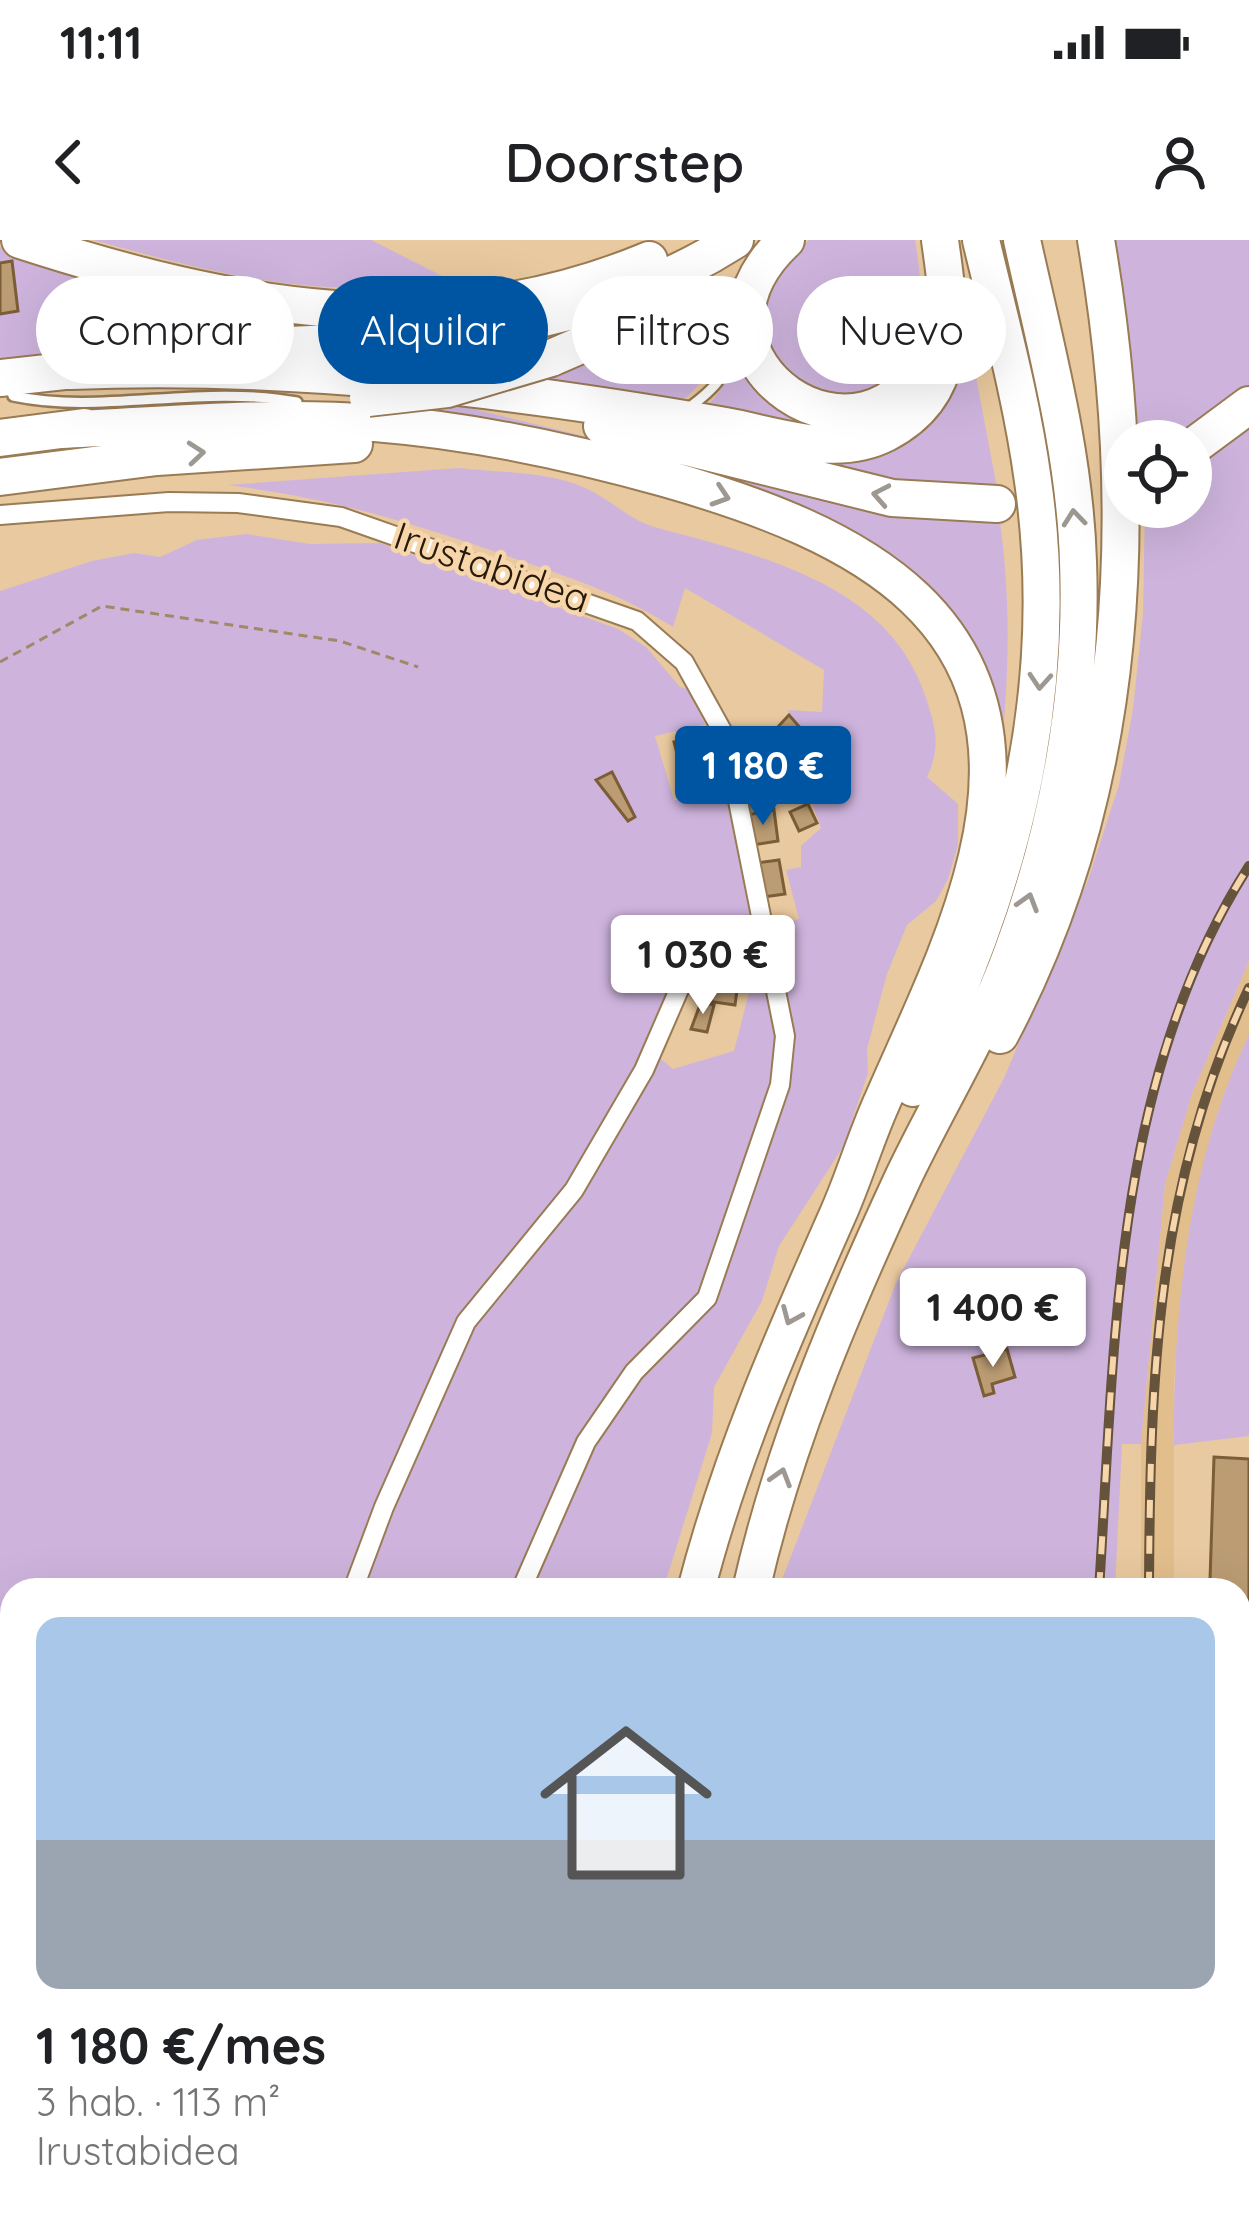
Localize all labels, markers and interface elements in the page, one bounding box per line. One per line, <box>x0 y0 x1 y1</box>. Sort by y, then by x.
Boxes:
text: 11:11 <box>60 14 142 70</box>
text: Doorstep <box>505 128 744 196</box>
icon: back <box>36 129 102 195</box>
icon: person <box>1147 129 1213 195</box>
chip: Comprar <box>36 276 294 384</box>
chip: Alquilar <box>318 276 548 384</box>
chip: Filtros <box>572 276 773 384</box>
chip: Nuevo <box>797 276 1006 384</box>
map controls <box>1104 420 1212 528</box>
button: locate <box>1104 420 1212 528</box>
one-way arrow <box>187 441 206 466</box>
one-way arrow <box>710 481 731 506</box>
one-way arrow <box>871 483 891 509</box>
one-way arrow <box>1062 508 1087 527</box>
street label: Irustabidea <box>388 510 596 623</box>
one-way arrow <box>1028 672 1053 691</box>
pin: 1 180 € <box>652 726 874 828</box>
text: 1 180 € <box>702 740 824 789</box>
one-way arrow <box>1014 892 1039 913</box>
pin: 1 030 € <box>592 915 814 1017</box>
text: 1 030 € <box>638 929 768 978</box>
pin: 1 400 € <box>882 1268 1104 1370</box>
text: 1 400 € <box>927 1282 1059 1331</box>
one-way arrow <box>781 1304 805 1325</box>
one-way arrow <box>767 1467 792 1488</box>
icon: home <box>518 1695 734 1911</box>
text: 1 180 €/mes <box>36 2013 326 2077</box>
text: 3 hab. · 113 m² <box>36 2077 280 2126</box>
text: Irustabidea <box>36 2126 240 2175</box>

